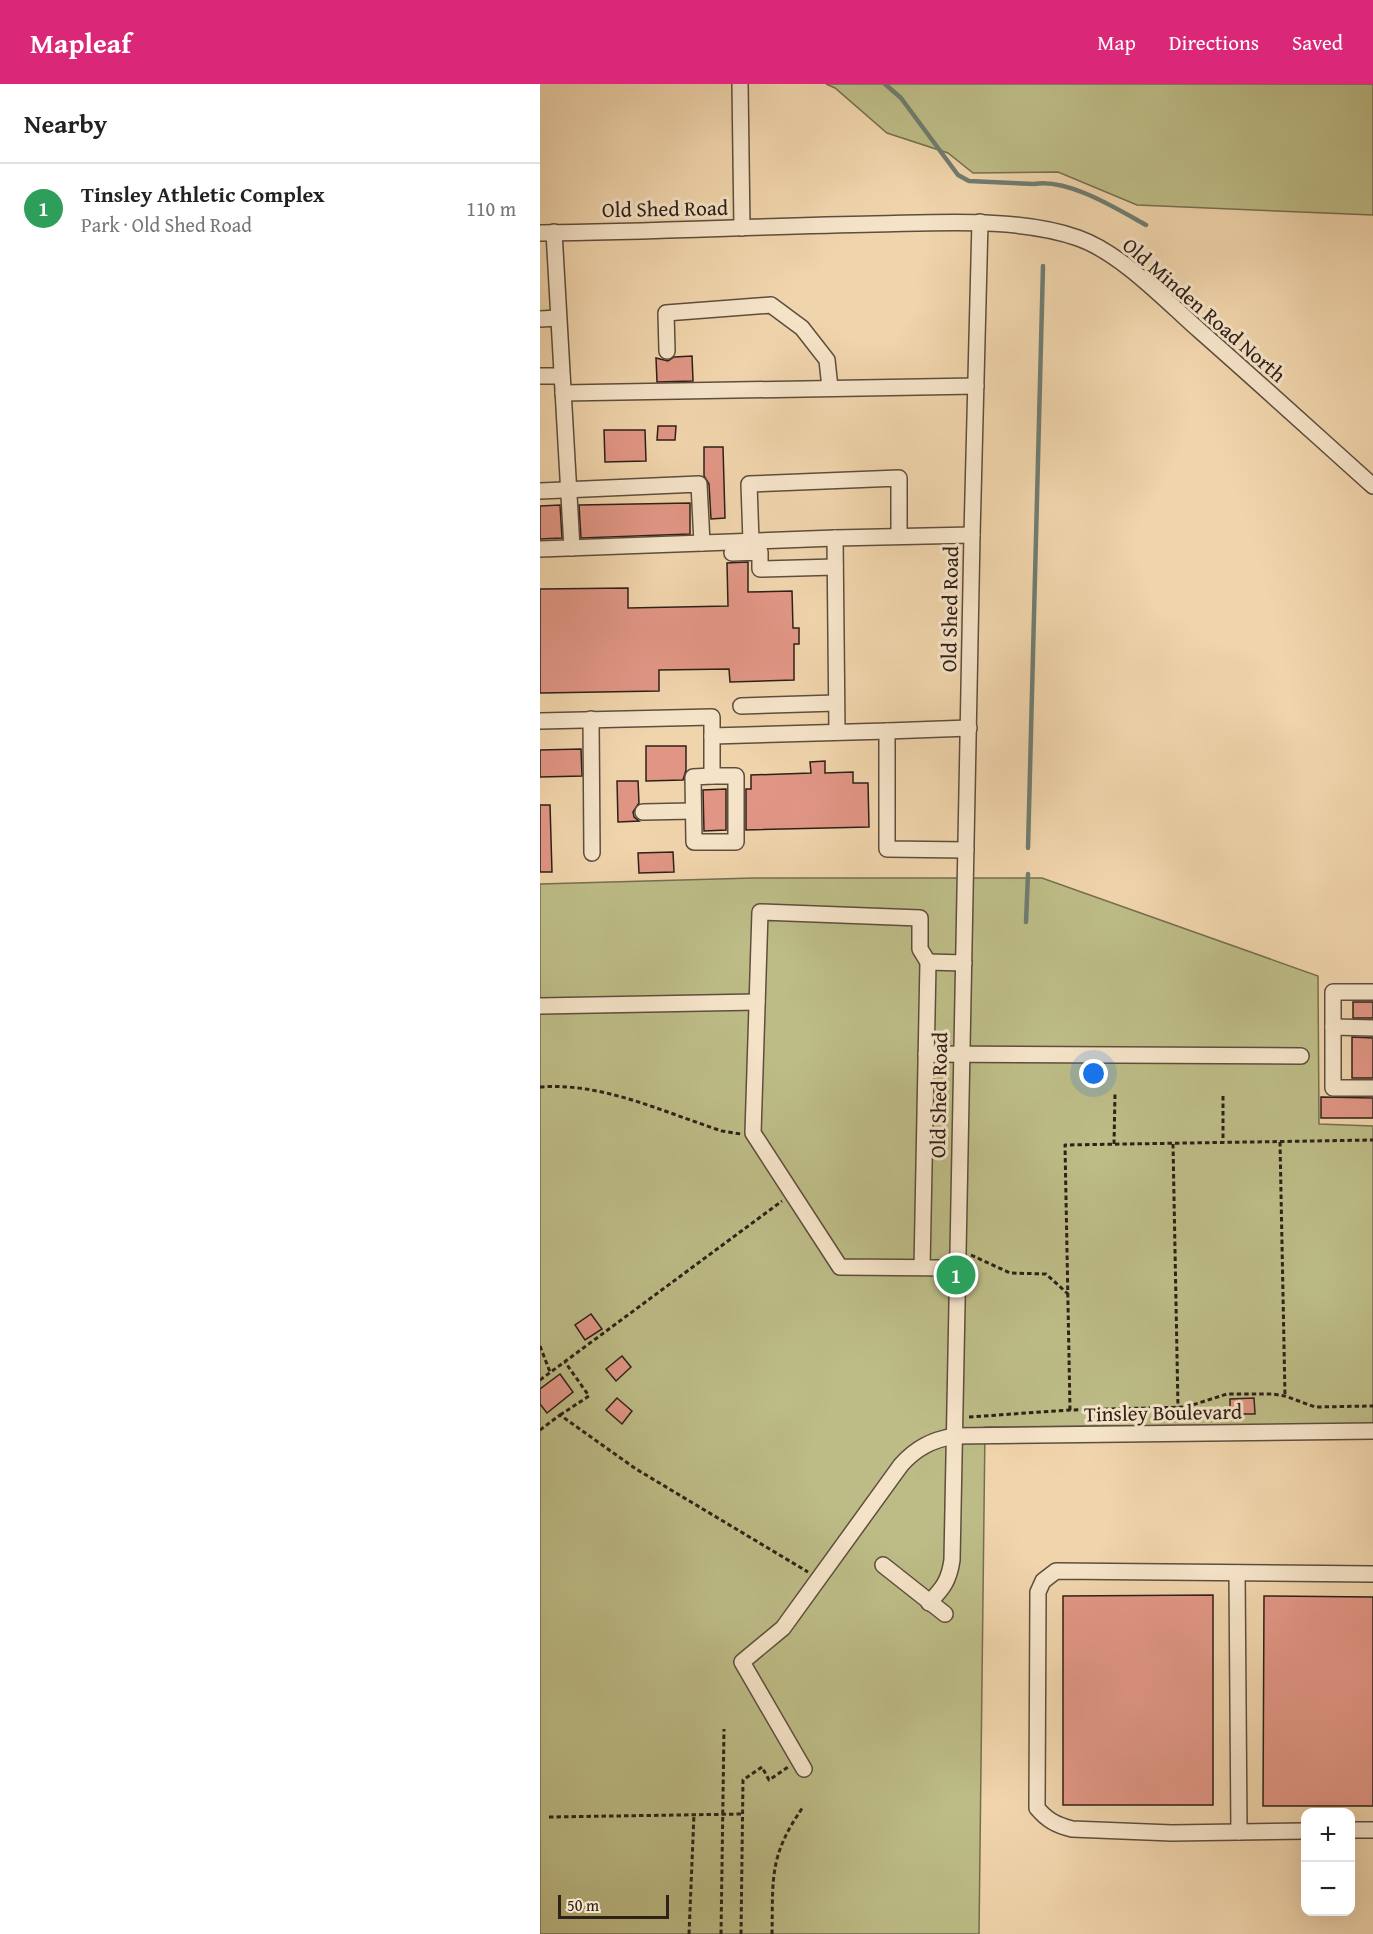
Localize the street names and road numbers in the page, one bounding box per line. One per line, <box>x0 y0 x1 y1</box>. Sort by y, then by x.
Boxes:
street label: Old Shed Road <box>602 192 729 225</box>
street label: Old Minden Road North <box>1116 230 1293 390</box>
street label: Old Shed Road <box>933 545 966 672</box>
street label: Old Shed Road <box>922 1031 955 1158</box>
street label: Tinsley Boulevard <box>1084 1396 1243 1429</box>

